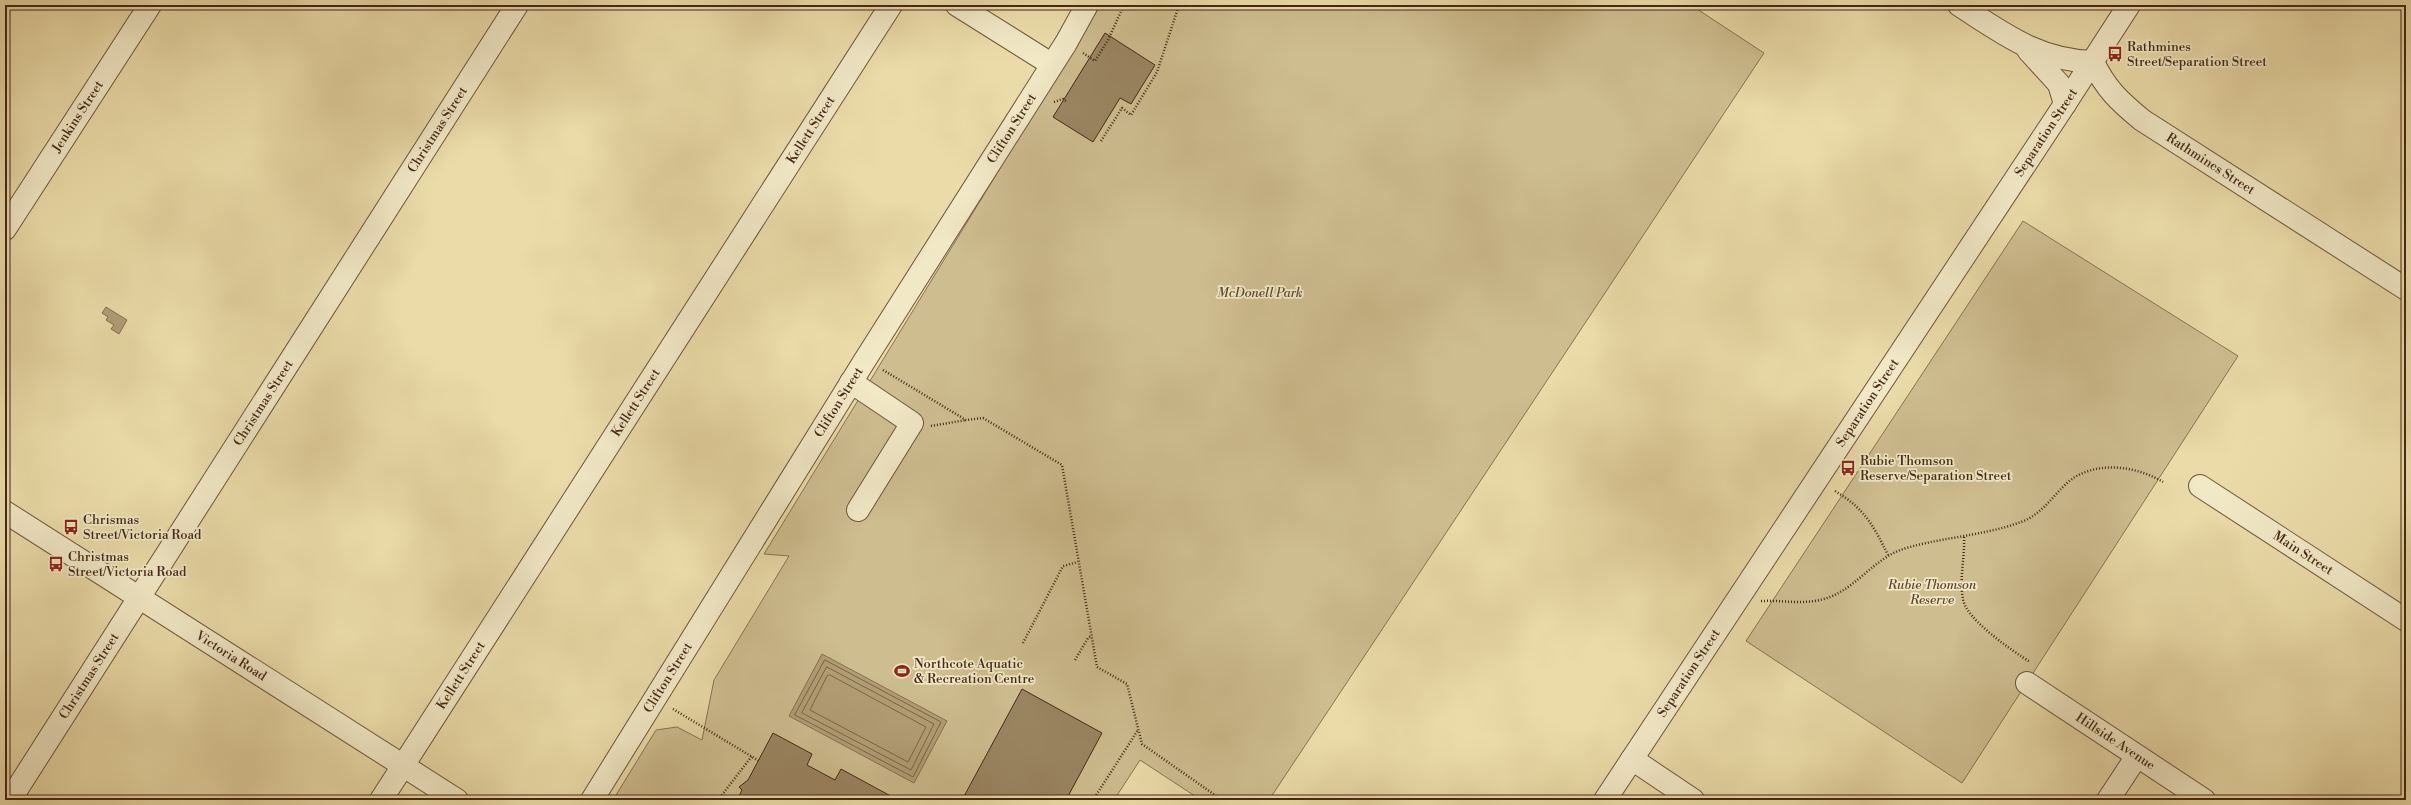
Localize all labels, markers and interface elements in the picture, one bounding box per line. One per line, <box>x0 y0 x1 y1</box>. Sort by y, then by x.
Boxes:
place label: Rathmines Street/Separation Street <box>2127 39 2267 70</box>
bus stop icon: Rathmines Street/Separation Street <box>2106 45 2124 63</box>
street label: Jenkins Street <box>48 77 107 156</box>
street label: Christmas Street <box>404 83 471 176</box>
street label: Separation Street <box>2011 85 2081 180</box>
street label: Clifton Street <box>984 90 1040 166</box>
street label: Kellett Street <box>783 93 839 167</box>
street label: Rathmines Street <box>2163 130 2258 198</box>
park label: McDonell Park <box>1217 285 1303 301</box>
street label: Separation Street <box>1833 355 1903 450</box>
street label: Christmas Street <box>230 357 297 449</box>
street label: Clifton Street <box>811 364 867 440</box>
street label: Kellett Street <box>608 365 664 440</box>
place label: Rubie Thomson Reserve/Separation Street <box>1860 453 2012 484</box>
bus stop icon: Rubie Thomson Reserve/Separation Street <box>1839 459 1857 477</box>
place label: Chrismas Street/Victoria Road <box>83 512 202 543</box>
bus stop icon: Chrismas Street/Victoria Road <box>62 518 80 536</box>
street label: Main Street <box>2270 528 2336 579</box>
place label: Christmas Street/Victoria Road <box>68 549 187 580</box>
bus stop icon: Christmas Street/Victoria Road <box>47 555 65 573</box>
park label: Rubie Thomson Reserve <box>1887 577 1977 608</box>
street label: Separation Street <box>1654 626 1724 720</box>
street label: Victoria Road <box>192 627 270 685</box>
street label: Christmas Street <box>56 630 123 722</box>
street label: Kellett Street <box>433 638 489 712</box>
street label: Clifton Street <box>640 639 696 716</box>
place label: Northcote Aquatic & Recreation Centre <box>914 656 1035 687</box>
sports icon: Northcote Aquatic & Recreation Centre <box>893 662 911 680</box>
street label: Hillside Avenue <box>2073 709 2159 774</box>

